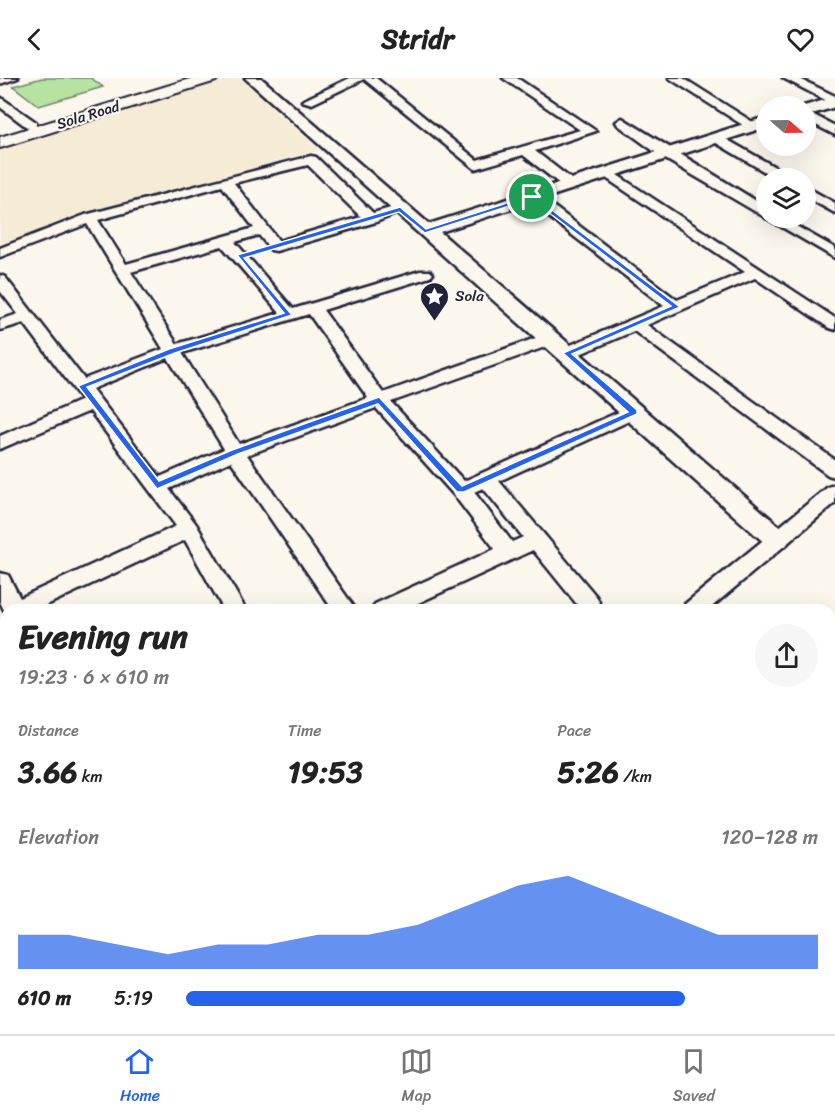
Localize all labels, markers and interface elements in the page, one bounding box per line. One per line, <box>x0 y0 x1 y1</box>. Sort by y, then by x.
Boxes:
text: Stridr <box>381 15 454 63</box>
icon: back <box>18 23 51 56</box>
icon: heart <box>784 23 817 56</box>
street label: Sola Road <box>53 93 124 137</box>
north arrow <box>756 96 816 156</box>
map controls <box>756 96 816 228</box>
button: layers <box>756 168 816 228</box>
pin <box>506 171 557 222</box>
icon: arrive <box>515 180 548 213</box>
place icon: Sola <box>418 280 450 322</box>
place label: Sola <box>455 283 484 309</box>
text: Evening run <box>18 608 188 666</box>
button: share <box>755 624 818 687</box>
text: 19:23 · 6 × 610 m <box>18 660 169 695</box>
text: Distance <box>18 716 79 745</box>
text: Time <box>288 716 321 745</box>
text: Pace <box>557 716 591 745</box>
text: 3.66 <box>18 745 78 799</box>
text: 19:53 <box>288 745 363 799</box>
text: 5:26 <box>557 745 619 799</box>
text: km <box>78 762 103 791</box>
text: /km <box>619 762 652 791</box>
text: Elevation <box>18 820 99 855</box>
text: 120–128 m <box>721 820 818 855</box>
text: 610 m <box>18 981 71 1016</box>
text: 5:19 <box>114 981 153 1016</box>
tab: Home <box>120 1045 160 1110</box>
tab: Map <box>400 1045 433 1110</box>
tab: Saved <box>673 1045 715 1110</box>

